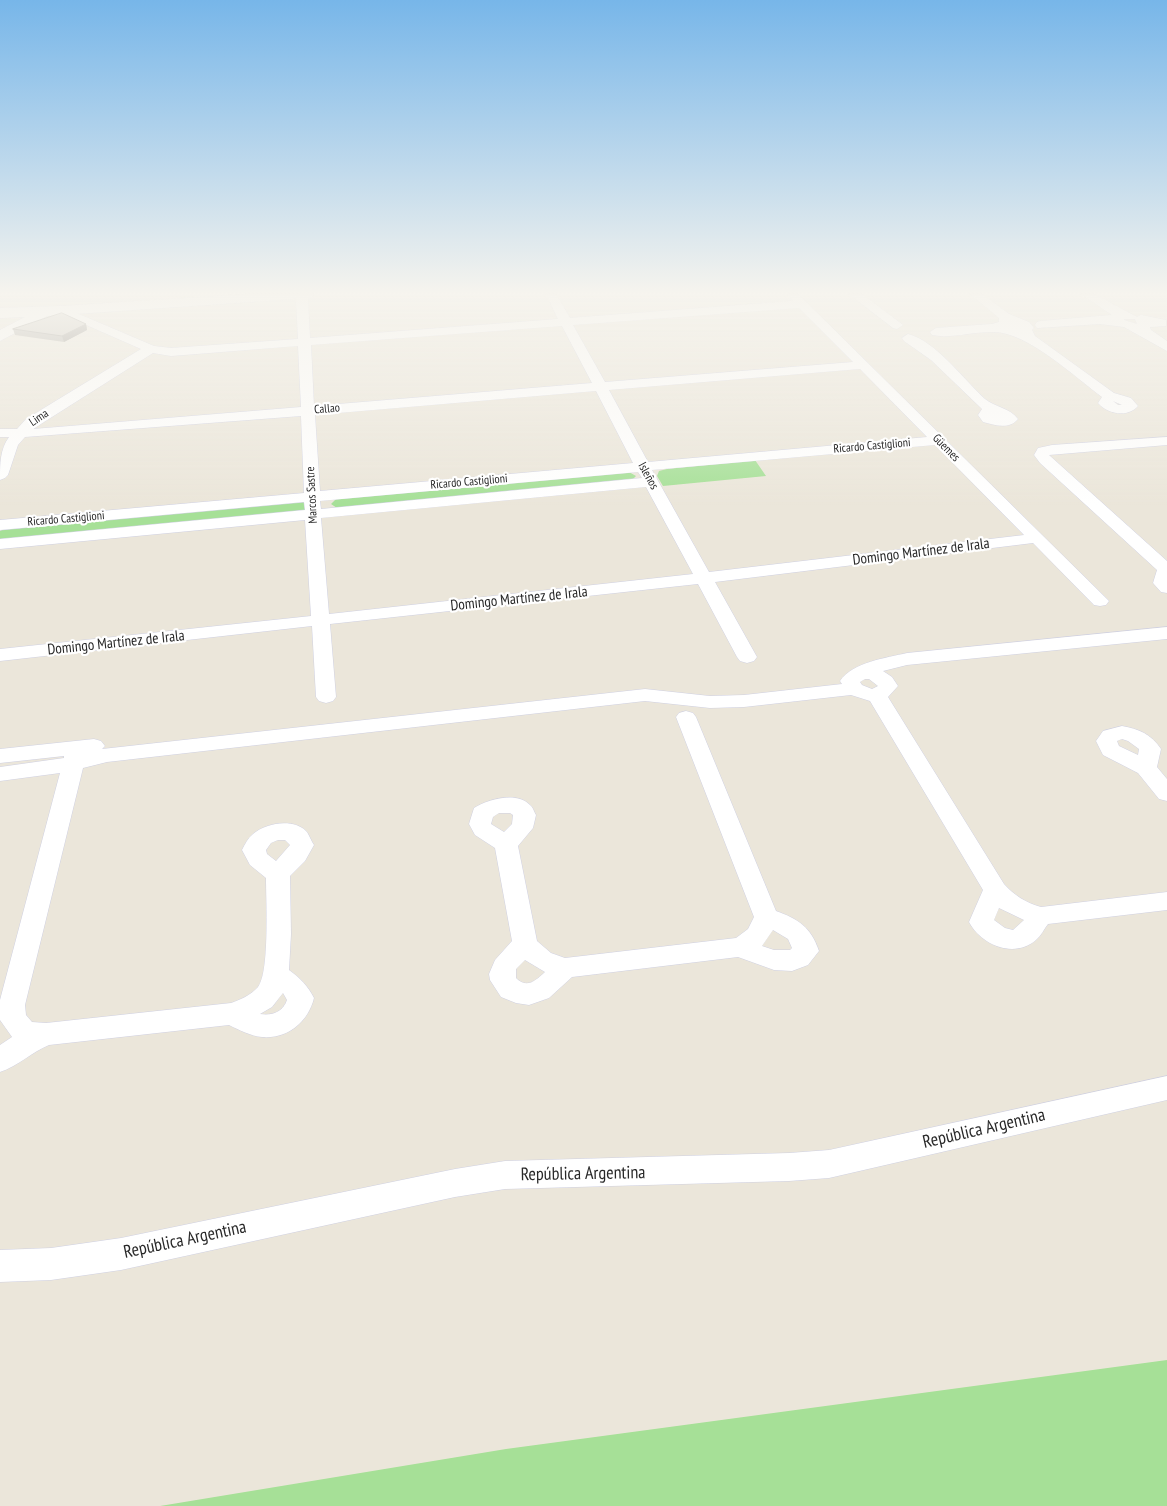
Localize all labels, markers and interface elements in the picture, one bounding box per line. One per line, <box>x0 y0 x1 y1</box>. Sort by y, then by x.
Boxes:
street label: Callao <box>314 401 340 417</box>
street label: Lima <box>27 406 51 430</box>
street label: Güemes <box>929 431 963 465</box>
street label: Ricardo Castiglioni <box>833 435 911 457</box>
street label: Isleños <box>635 460 661 492</box>
street label: Marcos Sastre <box>303 466 321 524</box>
street label: Ricardo Castiglioni <box>430 471 508 493</box>
street label: Ricardo Castiglioni <box>27 508 105 530</box>
street label: Domingo Martínez de Irala <box>852 535 990 569</box>
street label: Domingo Martínez de Irala <box>450 583 588 615</box>
street label: Domingo Martínez de Irala <box>47 627 185 659</box>
street label: República Argentina <box>921 1104 1047 1154</box>
street label: República Argentina <box>520 1162 646 1186</box>
street label: República Argentina <box>122 1216 248 1264</box>

